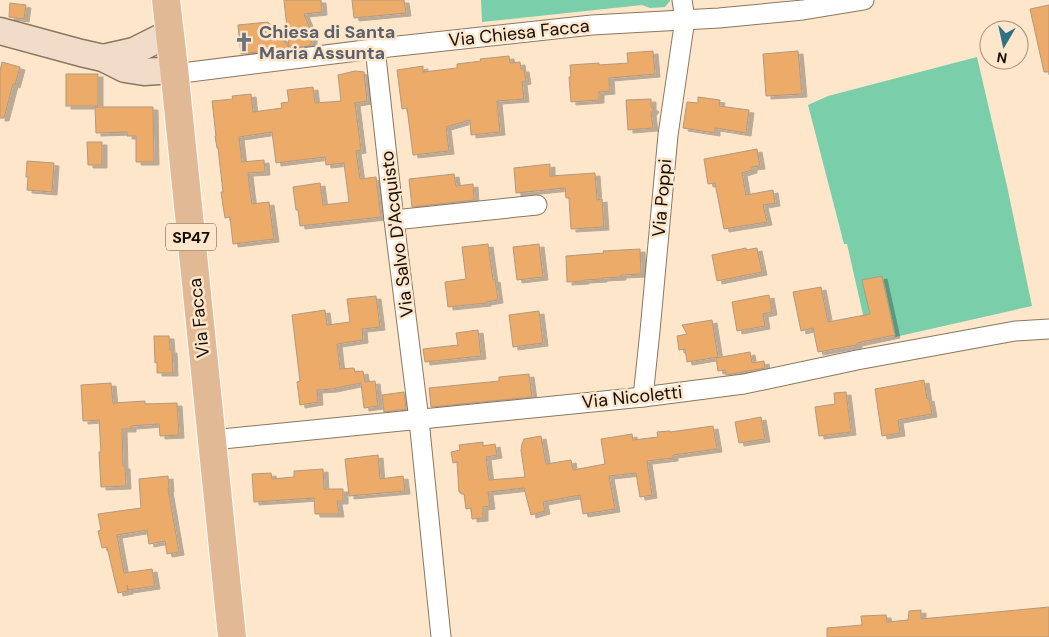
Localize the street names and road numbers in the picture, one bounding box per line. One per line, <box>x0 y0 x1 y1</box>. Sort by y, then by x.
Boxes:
street label: Via Chiesa Facca <box>447 14 591 52</box>
street label: Via Salvo D'Acquisto <box>375 149 419 319</box>
street label: Via Poppi <box>647 158 677 238</box>
road number: SP47 <box>166 223 216 250</box>
street label: Via Facca <box>183 277 215 359</box>
street label: Via Nicoletti <box>580 380 684 414</box>

